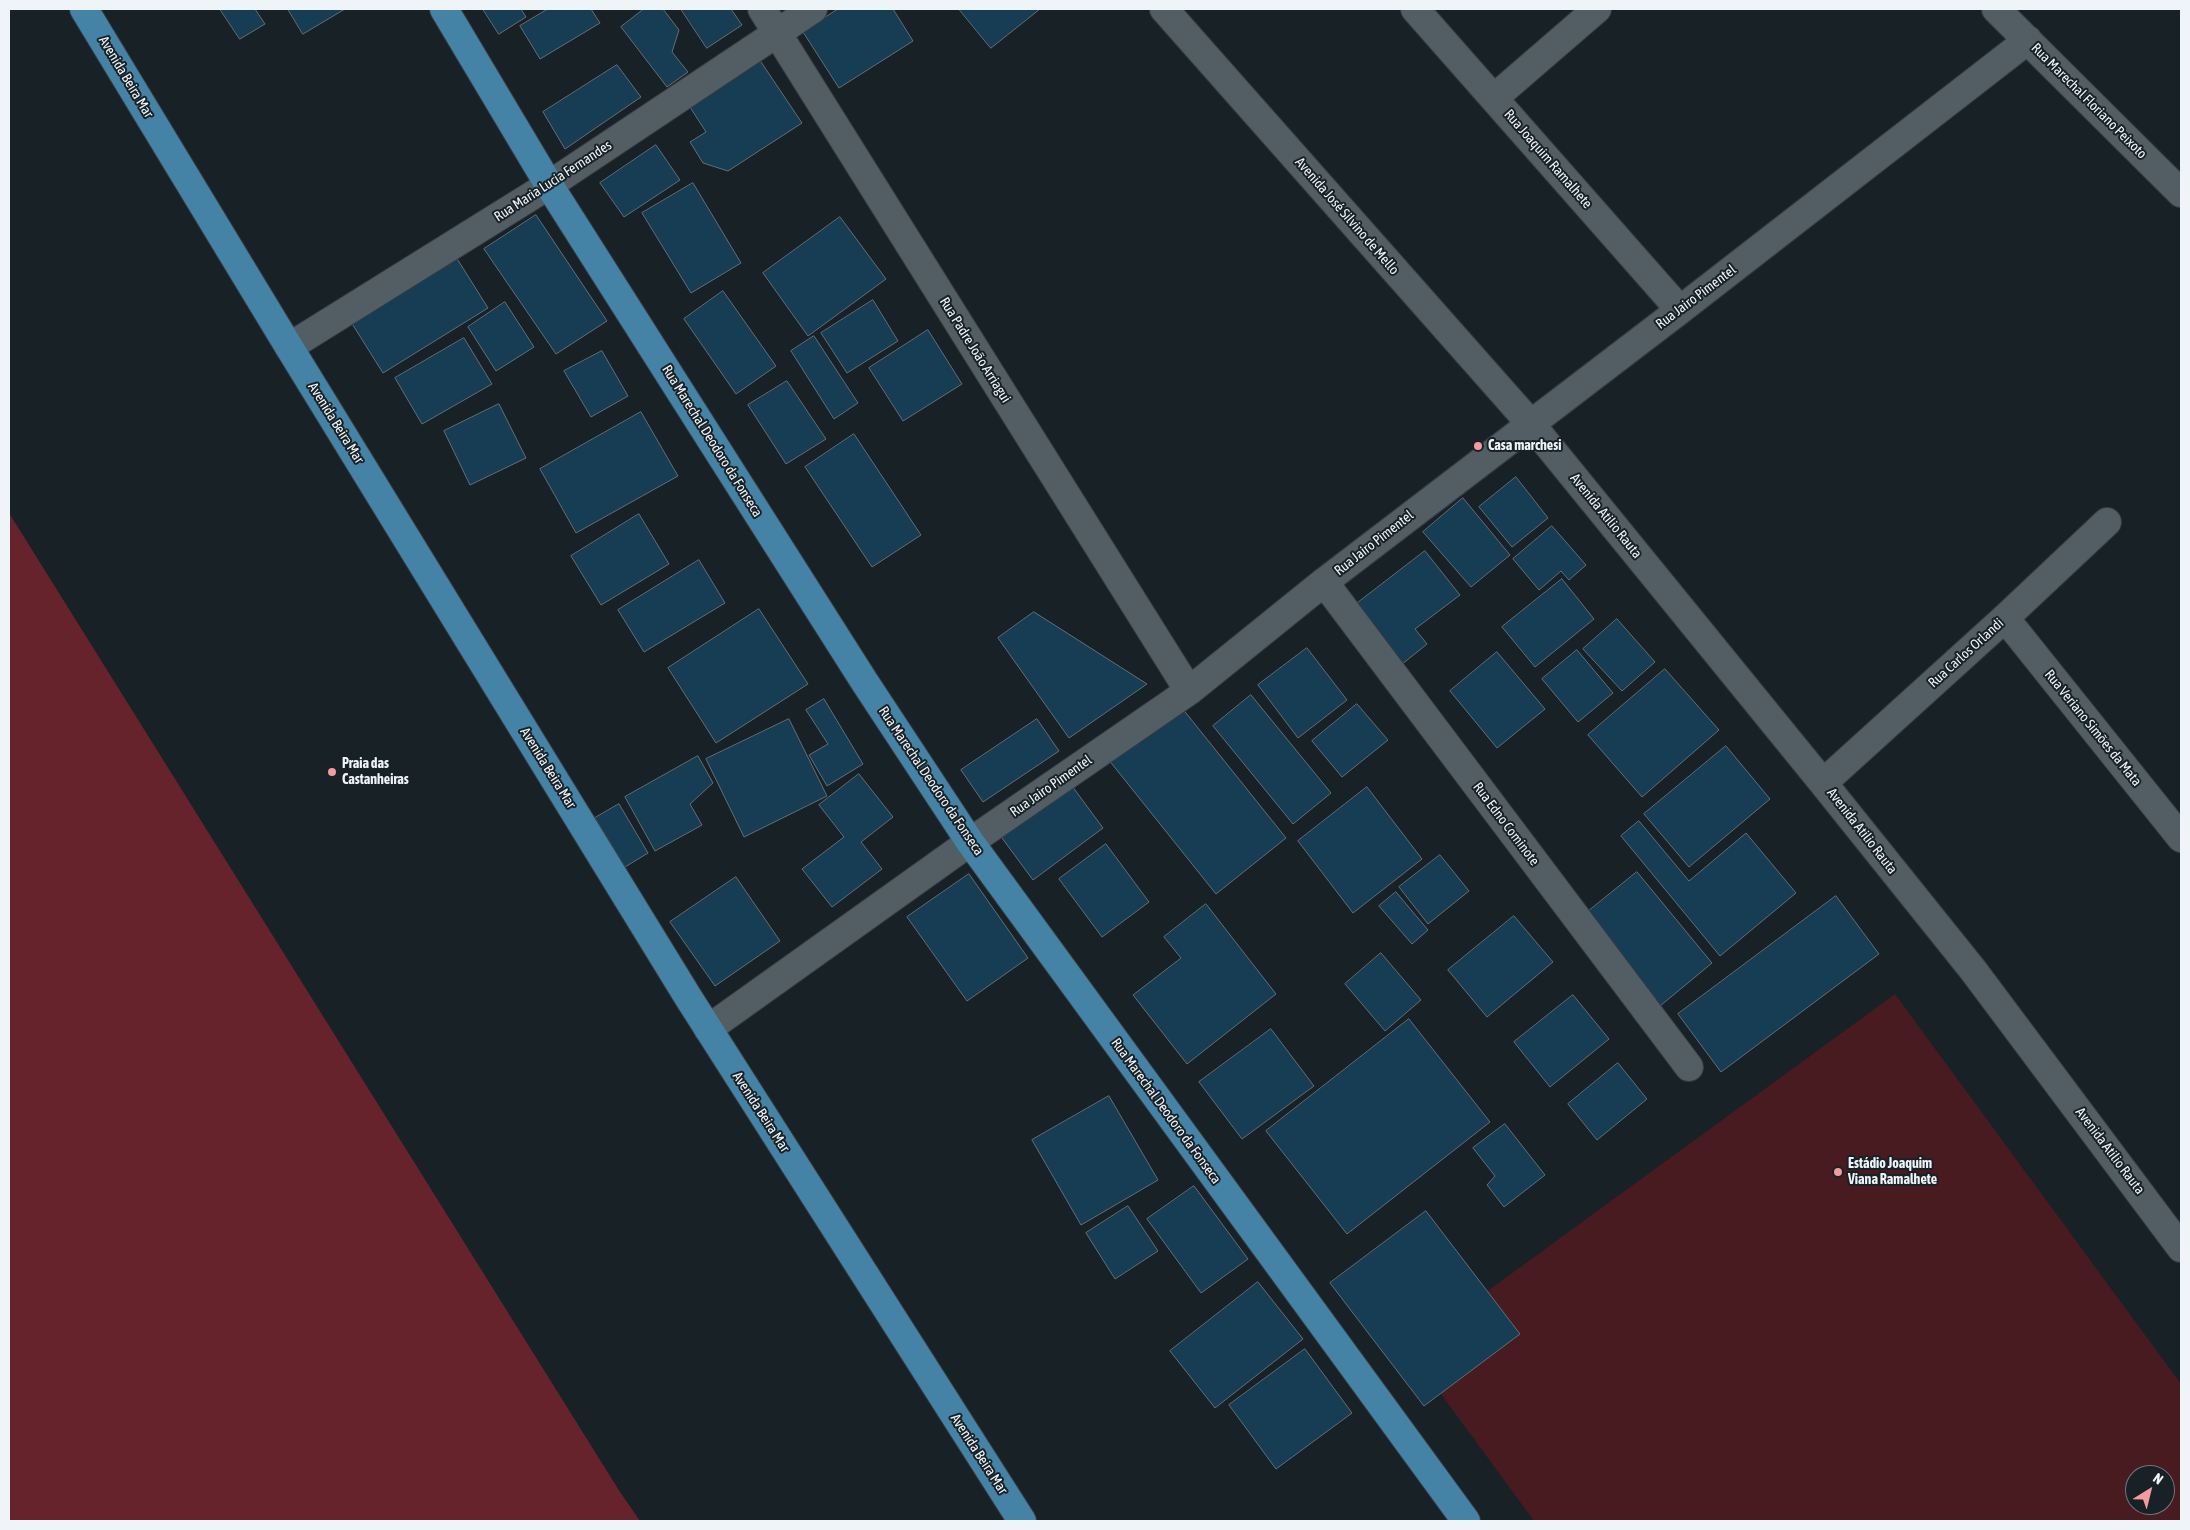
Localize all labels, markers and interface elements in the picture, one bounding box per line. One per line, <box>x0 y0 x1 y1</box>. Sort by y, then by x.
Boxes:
street label: Avenida Beira Mar <box>95 33 157 121</box>
street label: Rua Marechal Floriano Peixoto <box>2028 40 2150 162</box>
street label: Rua Joaquim Ramalhete <box>1500 106 1596 212</box>
street label: Rua Maria Lucia Fernandes <box>491 137 615 225</box>
street label: Avenida José Silvino de Mello <box>1292 154 1402 278</box>
street label: Rua Jairo Pimentel <box>1653 261 1739 333</box>
street label: Rua Padre João Arriagui <box>936 294 1014 406</box>
street label: Rua Marechal Deodoro da Fonseca <box>658 362 766 520</box>
street label: Avenida Beira Mar <box>304 379 368 467</box>
place label: Casa marchesi <box>1488 438 1561 454</box>
marker: Casa marchesi <box>1472 440 1484 452</box>
street label: Avenida Atilio Rauta <box>1567 470 1645 562</box>
street label: Rua Jairo Pimentel <box>1331 507 1417 579</box>
street label: Rua Carlos Orlandi <box>1925 615 2007 691</box>
street label: Rua Veriano Simões da Mata <box>2041 667 2145 789</box>
street label: Rua Marechal Deodoro da Fonseca <box>875 703 987 859</box>
street label: Avenida Beira Mar <box>516 724 580 812</box>
street label: Rua Jairo Pimentel <box>1007 752 1095 820</box>
place label: Praia das Castanheiras <box>342 756 409 789</box>
marker: Praia das Castanheiras <box>326 766 338 778</box>
street label: Rua Edno Cominote <box>1469 779 1543 869</box>
street label: Avenida Atilio Rauta <box>1823 785 1901 877</box>
street label: Rua Marechal Deodoro da Fonseca <box>1108 1035 1224 1187</box>
street label: Avenida Beira Mar <box>729 1069 793 1155</box>
street label: Avenida Atilio Rauta <box>2072 1104 2148 1198</box>
place label: Estádio Joaquim Viana Ramalhete <box>1848 1156 1937 1188</box>
marker: Estádio Joaquim Viana Ramalhete <box>1832 1166 1844 1178</box>
street label: Avenida Beira Mar <box>947 1411 1011 1497</box>
north arrow <box>2125 1465 2175 1515</box>
text: N <box>2150 1470 2166 1488</box>

